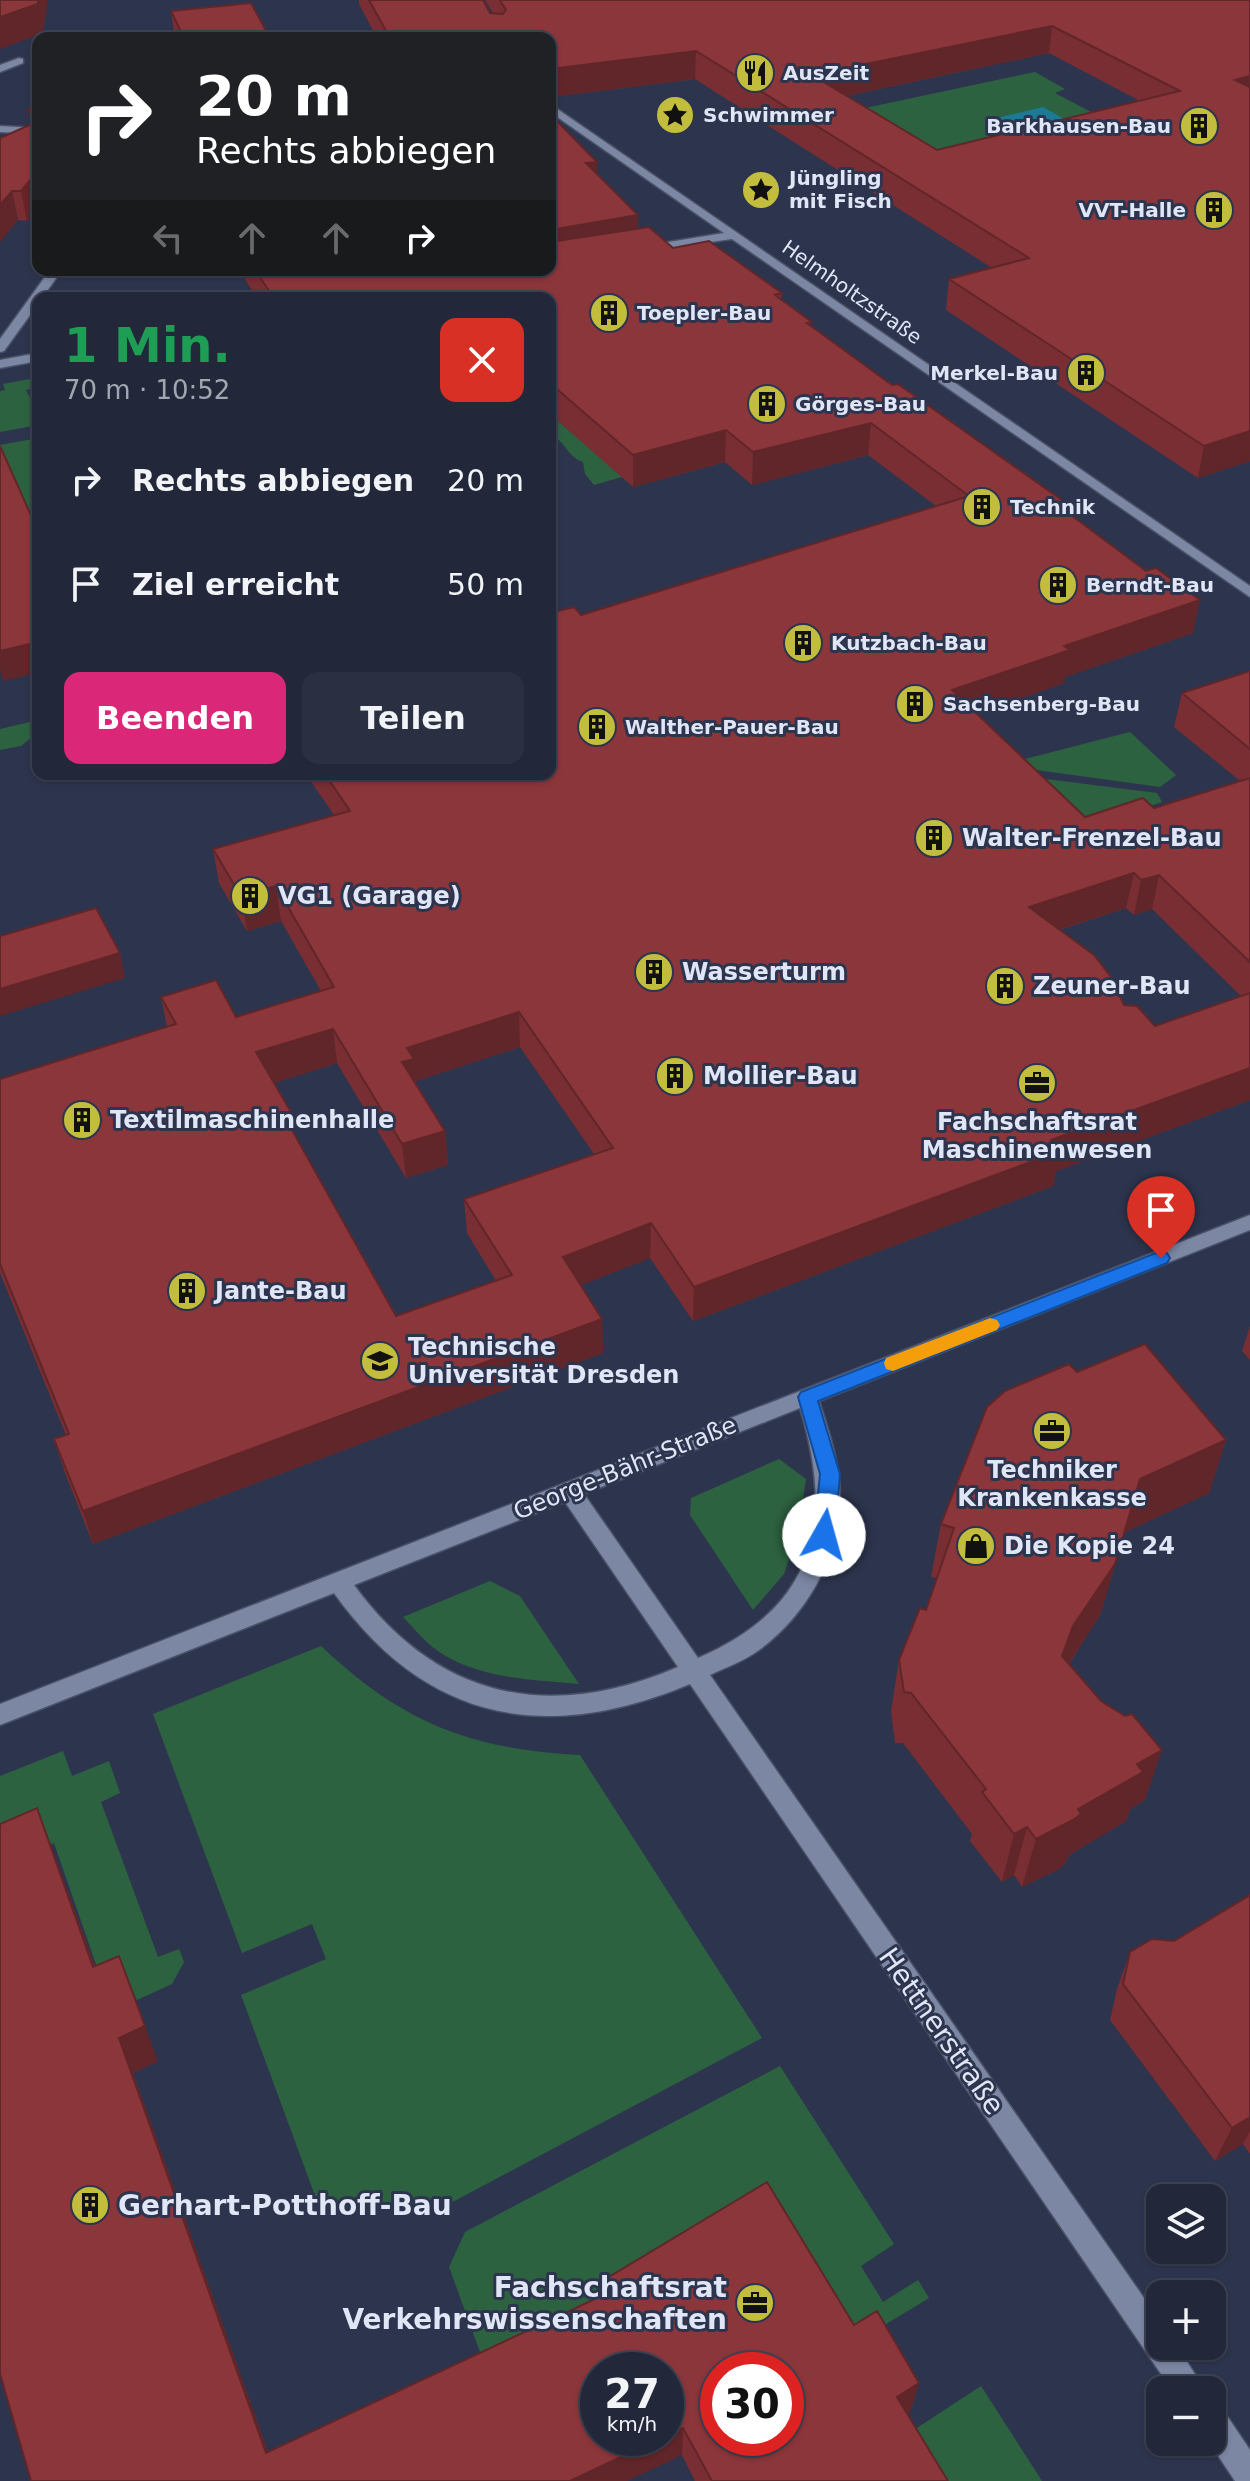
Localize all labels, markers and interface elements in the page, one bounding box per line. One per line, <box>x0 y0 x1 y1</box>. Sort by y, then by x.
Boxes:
restaurant icon: AusZeit <box>734 52 776 94</box>
place label: AusZeit <box>783 61 870 85</box>
text: 20 m <box>196 63 352 128</box>
icon: right <box>64 64 168 168</box>
place icon: Schwimmer <box>654 94 696 136</box>
place label: Schwimmer <box>703 103 834 127</box>
building icon: Barkhausen-Bau <box>1178 105 1220 147</box>
place label: Barkhausen-Bau <box>986 114 1171 138</box>
text: Rechts abbiegen <box>196 130 496 171</box>
place label: Jüngling mit Fisch <box>787 166 892 213</box>
place icon: Jüngling mit Fisch <box>740 169 782 211</box>
building icon: VVT-Halle <box>1193 189 1235 231</box>
place label: VVT-Halle <box>1079 198 1186 222</box>
icon: left <box>146 216 190 260</box>
icon: ahead <box>230 216 274 260</box>
icon: ahead <box>314 216 358 260</box>
icon: right <box>398 216 442 260</box>
street label: Helmholtzstraße <box>778 235 926 349</box>
building icon: Toepler-Bau <box>588 292 630 334</box>
place label: Toepler-Bau <box>637 301 771 325</box>
text: 1 Min. <box>64 317 231 373</box>
button: close <box>440 318 524 402</box>
building icon: Merkel-Bau <box>1065 352 1107 394</box>
place label: Merkel-Bau <box>930 361 1058 385</box>
text: 70 m · 10:52 <box>64 375 230 405</box>
building icon: Görges-Bau <box>746 383 788 425</box>
place label: Görges-Bau <box>795 392 926 416</box>
icon: right <box>64 458 108 502</box>
text: Rechts abbiegen <box>132 463 414 498</box>
text: 20 m <box>447 463 524 498</box>
building icon: Technik <box>961 486 1003 528</box>
place label: Technik <box>1010 495 1096 519</box>
icon: arrive <box>64 562 108 606</box>
building icon: Berndt-Bau <box>1037 564 1079 606</box>
text: Ziel erreicht <box>132 567 339 602</box>
text: 50 m <box>447 567 524 602</box>
place label: Berndt-Bau <box>1086 573 1214 597</box>
building icon: Kutzbach-Bau <box>782 622 824 664</box>
place label: Kutzbach-Bau <box>831 631 987 655</box>
button: Beenden <box>64 672 286 764</box>
button: Teilen <box>302 672 524 764</box>
building icon: Sachsenberg-Bau <box>894 683 936 725</box>
place label: Sachsenberg-Bau <box>943 692 1140 716</box>
building icon: Walther-Pauer-Bau <box>576 706 618 748</box>
place label: Walther-Pauer-Bau <box>625 715 839 739</box>
building icon: Walter-Frenzel-Bau <box>913 817 955 859</box>
place label: Walter-Frenzel-Bau <box>962 824 1222 852</box>
building icon: VG1 (Garage) <box>229 875 271 917</box>
place label: VG1 (Garage) <box>278 882 461 910</box>
building icon: Wasserturm <box>633 951 675 993</box>
place label: Wasserturm <box>682 958 846 986</box>
building icon: Zeuner-Bau <box>984 965 1026 1007</box>
place label: Zeuner-Bau <box>1033 972 1191 1000</box>
building icon: Mollier-Bau <box>654 1055 696 1097</box>
place label: Mollier-Bau <box>703 1062 858 1090</box>
office icon: Fachschaftsrat Maschinenwesen <box>1016 1062 1058 1104</box>
building icon: Textilmaschinenhalle <box>61 1099 103 1141</box>
place label: Textilmaschinenhalle <box>110 1106 394 1134</box>
place label: Fachschaftsrat Maschinenwesen <box>922 1108 1152 1164</box>
pin <box>1127 1176 1195 1258</box>
icon: arrive <box>1139 1188 1183 1232</box>
building icon: Jante-Bau <box>166 1270 208 1312</box>
place label: Jante-Bau <box>213 1277 347 1305</box>
place label: Technische Universität Dresden <box>408 1333 679 1389</box>
school or university icon: Technische Universität Dresden <box>359 1340 401 1382</box>
street label: George-Bähr-Straße <box>510 1410 740 1526</box>
office icon: Techniker Krankenkasse <box>1031 1410 1073 1452</box>
place label: Techniker Krankenkasse <box>957 1456 1147 1512</box>
position arrow <box>782 1493 866 1577</box>
shop icon: Die Kopie 24 <box>955 1525 997 1567</box>
place label: Die Kopie 24 <box>1004 1532 1175 1560</box>
street label: Hettnerstraße <box>872 1942 1011 2121</box>
building icon: Gerhart-Potthoff-Bau <box>69 2184 111 2226</box>
map controls <box>1146 2184 1226 2456</box>
button: layers <box>1146 2184 1226 2264</box>
place label: Gerhart-Potthoff-Bau <box>118 2189 452 2222</box>
place label: Fachschaftsrat Verkehrswissenschaften <box>342 2271 727 2336</box>
button: + <box>1146 2280 1226 2360</box>
office icon: Fachschaftsrat Verkehrswissenschaften <box>734 2282 776 2324</box>
speed limit sign: 30 <box>700 2352 804 2456</box>
text: 27 <box>604 2371 660 2417</box>
button: − <box>1146 2376 1226 2456</box>
text: km/h <box>607 2412 657 2436</box>

